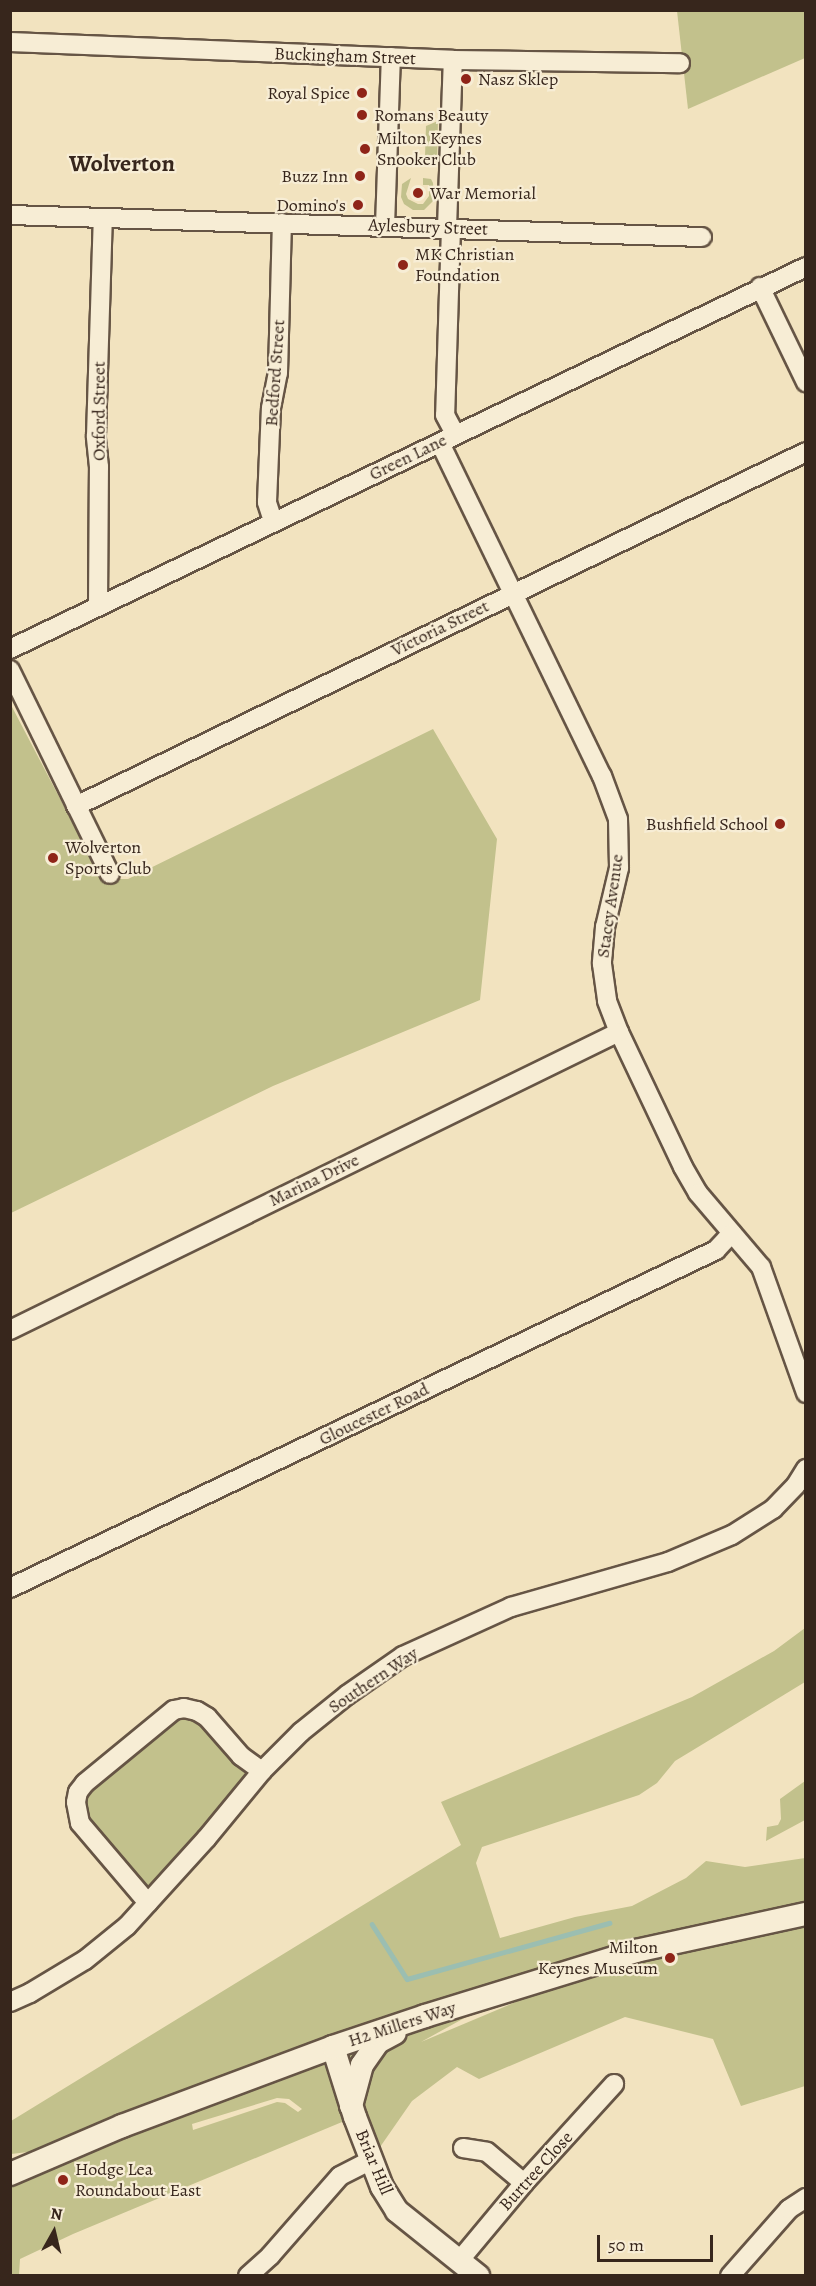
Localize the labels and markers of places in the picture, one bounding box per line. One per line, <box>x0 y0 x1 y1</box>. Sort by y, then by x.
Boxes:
place label: Nasz Sklep <box>478 68 558 90</box>
marker: Nasz Sklep <box>459 72 473 86</box>
place label: Royal Spice <box>267 82 350 104</box>
marker: Royal Spice <box>355 86 369 100</box>
place label: Romans Beauty <box>374 104 488 126</box>
marker: Romans Beauty <box>355 108 369 122</box>
place label: Milton Keynes Snooker Club <box>377 128 482 170</box>
marker: Milton Keynes Snooker Club <box>358 142 372 156</box>
place label: Buzz Inn <box>281 165 348 187</box>
marker: Buzz Inn <box>353 169 367 183</box>
place label: War Memorial <box>430 182 536 204</box>
marker: War Memorial <box>411 186 425 200</box>
place label: Domino's <box>276 194 346 216</box>
marker: Domino's <box>351 198 365 212</box>
place label: MK Christian Foundation <box>415 244 514 286</box>
marker: MK Christian Foundation <box>396 258 410 272</box>
place label: Bushfield School <box>646 813 768 835</box>
marker: Bushfield School <box>773 817 787 831</box>
place label: Wolverton Sports Club <box>65 837 151 880</box>
marker: Wolverton Sports Club <box>46 851 60 865</box>
place label: Milton Keynes Museum <box>538 1937 658 1980</box>
marker: Milton Keynes Museum <box>663 1951 677 1965</box>
place label: Hodge Lea Roundabout East <box>75 2159 201 2202</box>
marker: Hodge Lea Roundabout East <box>56 2173 70 2187</box>

